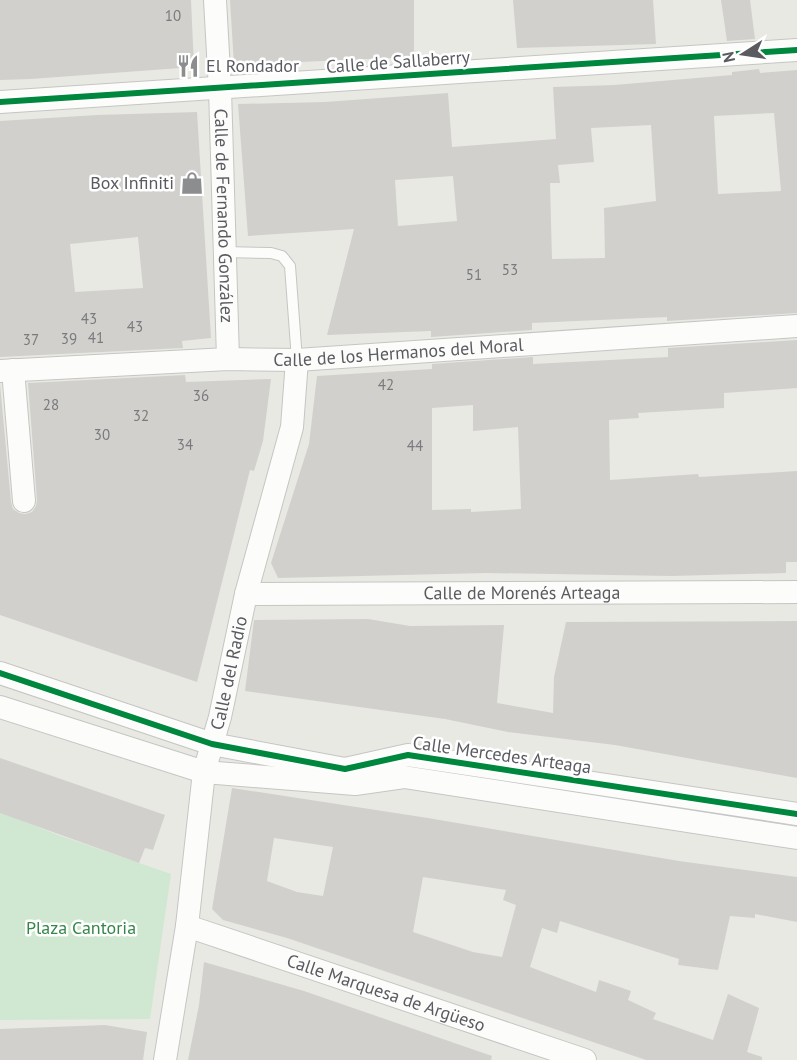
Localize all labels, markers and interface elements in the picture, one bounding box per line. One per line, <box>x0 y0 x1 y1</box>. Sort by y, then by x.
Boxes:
house number: 10 <box>165 6 181 25</box>
north arrow <box>713 24 773 84</box>
street label: Calle de Sallaberry <box>325 45 471 78</box>
text: N <box>717 50 739 64</box>
restaurant icon: El Rondador <box>175 53 201 79</box>
place label: El Rondador <box>206 54 299 77</box>
street label: Calle de Fernando González <box>210 108 239 323</box>
shop icon: Box Infiniti <box>179 170 205 196</box>
place label: Box Infiniti <box>90 171 174 194</box>
house number: 53 <box>502 260 518 279</box>
house number: 51 <box>466 265 482 284</box>
house number: 43 <box>81 309 97 328</box>
house number: 43 <box>127 317 143 336</box>
house number: 41 <box>88 328 104 347</box>
house number: 39 <box>61 329 77 348</box>
house number: 37 <box>23 330 39 349</box>
street label: Calle de los Hermanos del Moral <box>273 333 525 371</box>
house number: 42 <box>378 375 394 394</box>
house number: 36 <box>193 386 209 405</box>
house number: 28 <box>43 395 59 414</box>
house number: 32 <box>133 406 149 425</box>
house number: 30 <box>94 425 110 444</box>
house number: 34 <box>177 435 193 454</box>
house number: 44 <box>407 436 423 455</box>
street label: Calle de Morenés Arteaga <box>424 581 620 604</box>
street label: Calle del Radio <box>205 614 252 733</box>
street label: Calle Mercedes Arteaga <box>411 731 593 778</box>
park label: Plaza Cantoria <box>26 916 136 939</box>
street label: Calle Marquesa de Argüeso <box>284 948 488 1037</box>

